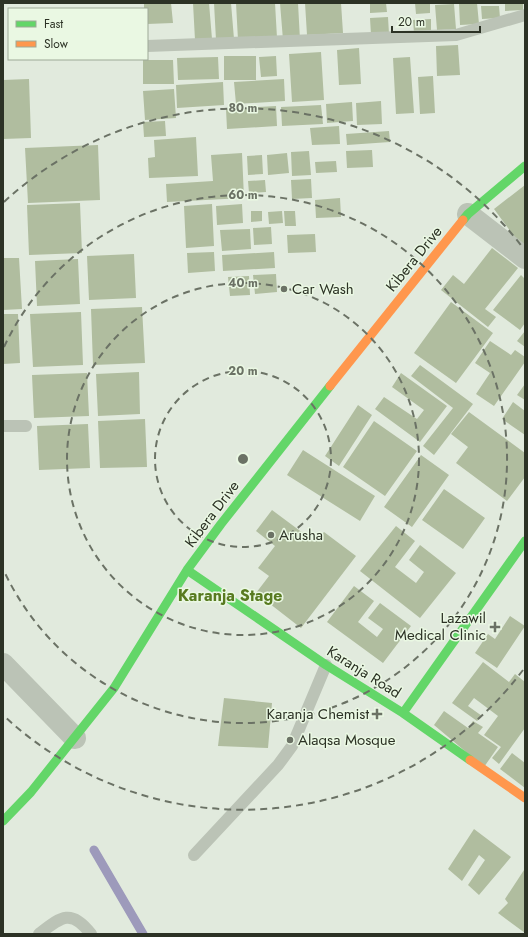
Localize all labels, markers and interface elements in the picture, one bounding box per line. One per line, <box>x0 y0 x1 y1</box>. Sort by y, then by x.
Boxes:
legend <box>8 8 148 60</box>
scale bar <box>392 8 480 34</box>
text: 20 m <box>398 13 425 31</box>
text: Fast <box>44 15 63 33</box>
text: Slow <box>44 35 69 53</box>
text: 80 m <box>229 99 258 117</box>
text: 60 m <box>228 186 258 204</box>
street label: Kibera Drive <box>381 221 448 297</box>
text: 40 m <box>228 274 258 292</box>
place label: Car Wash <box>292 278 354 300</box>
marker: Car Wash <box>279 284 289 294</box>
text: 20 m <box>228 362 258 380</box>
centre of rings <box>236 452 250 466</box>
street label: Kibera Drive <box>179 476 245 552</box>
place label: Arusha <box>279 524 323 546</box>
marker: Arusha <box>266 530 276 540</box>
district label: Karanja Stage <box>178 584 282 607</box>
place label: Lazawil Medical Clinic <box>395 607 486 646</box>
marker: Lazawil Medical Clinic <box>489 621 501 633</box>
street label: Karanja Road <box>323 640 405 704</box>
place label: Karanja Chemist <box>266 703 369 725</box>
marker: Karanja Chemist <box>372 709 382 719</box>
place label: Alaqsa Mosque <box>298 729 396 751</box>
marker: Alaqsa Mosque <box>285 735 295 745</box>

